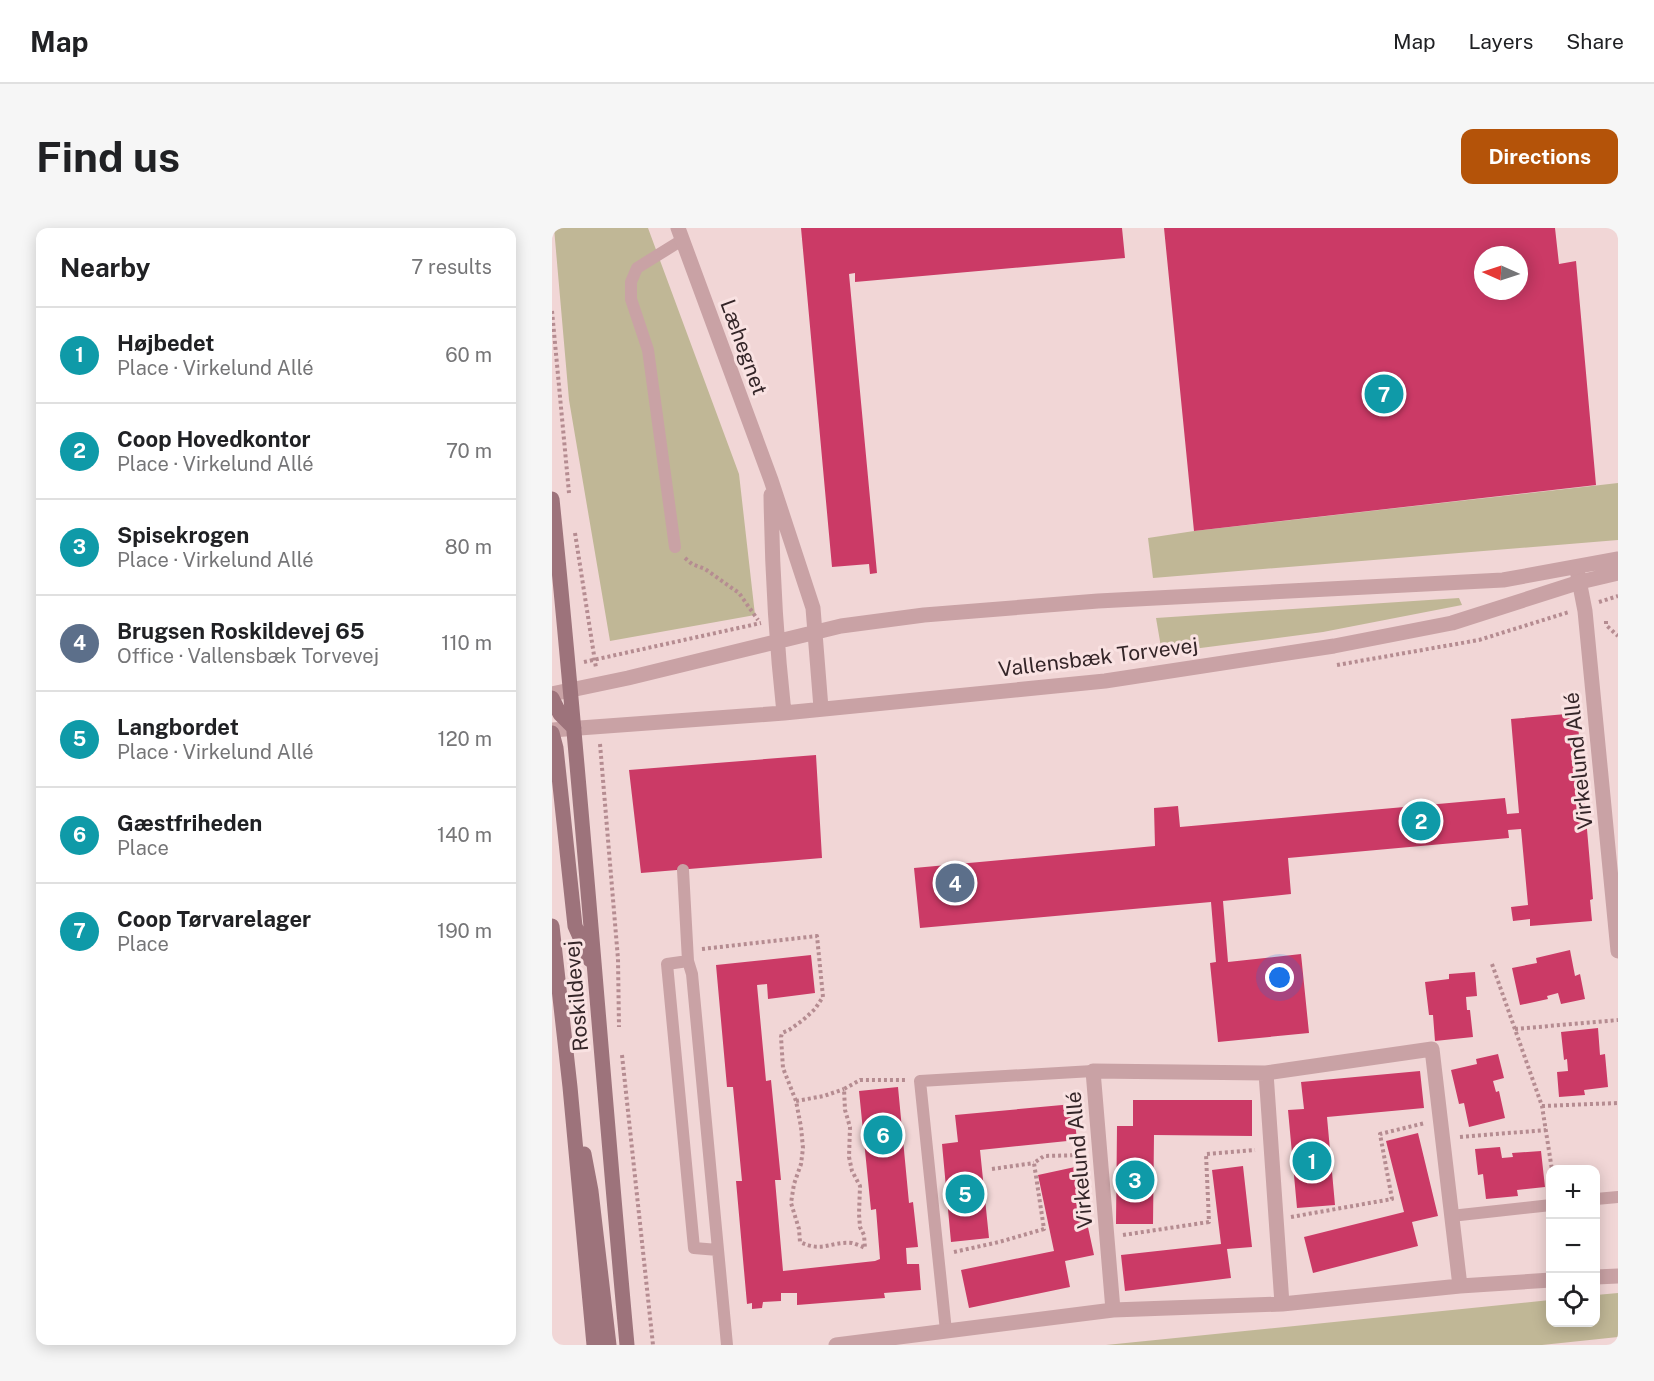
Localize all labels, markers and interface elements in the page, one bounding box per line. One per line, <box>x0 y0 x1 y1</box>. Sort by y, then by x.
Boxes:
text: Map <box>30 25 89 58</box>
text: Map <box>1393 29 1436 54</box>
text: Layers <box>1469 29 1533 54</box>
text: Share <box>1566 29 1624 54</box>
button: Directions <box>1461 129 1618 184</box>
text: Find us <box>36 132 180 181</box>
north arrow <box>1474 246 1528 300</box>
text: Nearby <box>60 252 150 283</box>
text: 7 results <box>411 255 492 279</box>
street label: Læhegnet <box>715 296 773 398</box>
text: Højbedet <box>117 330 214 356</box>
text: 1 <box>75 343 84 367</box>
text: 60 m <box>445 343 492 367</box>
text: Place · Virkelund Allé <box>117 356 314 380</box>
pin: 7 <box>1364 372 1404 416</box>
text: Coop Hovedkontor <box>117 426 311 452</box>
text: 2 <box>73 439 86 463</box>
text: 70 m <box>446 439 492 463</box>
text: Place · Virkelund Allé <box>117 452 314 476</box>
text: Spisekrogen <box>117 522 249 548</box>
text: 3 <box>73 535 86 559</box>
text: 80 m <box>445 535 492 559</box>
text: Place · Virkelund Allé <box>117 548 314 572</box>
text: Brugsen Roskildevej 65 <box>117 618 365 644</box>
text: 4 <box>73 631 86 655</box>
text: 110 m <box>441 631 492 655</box>
street label: Vallensbæk Torvevej <box>997 632 1199 682</box>
text: Office · Vallensbæk Torvevej <box>117 644 379 668</box>
street label: Virkelund Allé <box>1558 691 1598 831</box>
text: Langbordet <box>117 714 239 740</box>
text: 5 <box>73 727 86 751</box>
text: 120 m <box>438 727 492 751</box>
text: Place · Virkelund Allé <box>117 740 314 764</box>
pin: 2 <box>1402 798 1440 844</box>
text: Gæstfriheden <box>117 810 262 836</box>
text: 6 <box>73 823 86 847</box>
text: 140 m <box>437 823 492 847</box>
text: Place <box>117 836 169 860</box>
pin: 4 <box>936 860 974 906</box>
text: Coop Tørvarelager <box>117 906 311 932</box>
text: 7 <box>73 919 86 943</box>
text: 190 m <box>437 919 492 943</box>
text: Place <box>117 932 169 956</box>
street label: Roskildevej <box>559 939 593 1053</box>
your location <box>1265 963 1294 992</box>
street label: Virkelund Allé <box>1061 1090 1097 1230</box>
pin: 6 <box>864 1112 902 1158</box>
pin: 1 <box>1292 1138 1332 1184</box>
pin: 3 <box>1116 1158 1154 1202</box>
map controls <box>1546 1165 1600 1327</box>
button: + <box>1546 1165 1600 1219</box>
pin: 5 <box>946 1172 984 1216</box>
button: − <box>1546 1219 1600 1273</box>
button: locate <box>1546 1273 1600 1327</box>

